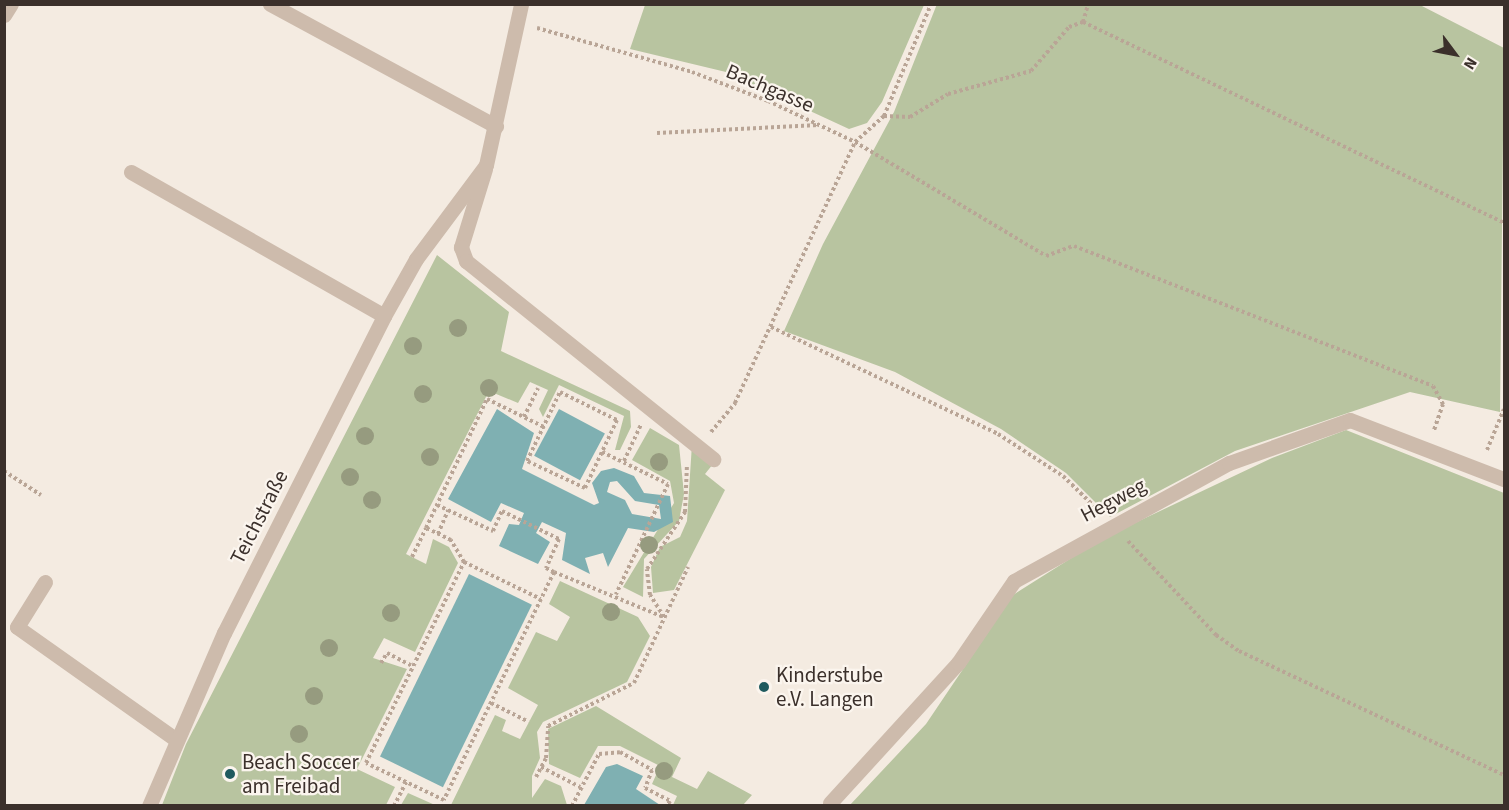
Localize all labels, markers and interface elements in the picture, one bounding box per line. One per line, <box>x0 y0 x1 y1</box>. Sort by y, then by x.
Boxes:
north arrow <box>1425 24 1485 84</box>
text: N <box>1458 53 1482 74</box>
street label: Bachgasse <box>722 58 818 118</box>
street label: Teichstraße <box>225 466 293 568</box>
street label: Hegweg <box>1076 472 1150 528</box>
place label: Kinderstube e.V. Langen <box>776 662 883 712</box>
marker: Kinderstube e.V. Langen <box>757 680 771 694</box>
place label: Beach Soccer am Freibad <box>242 749 359 799</box>
marker: Beach Soccer am Freibad <box>223 767 237 781</box>

